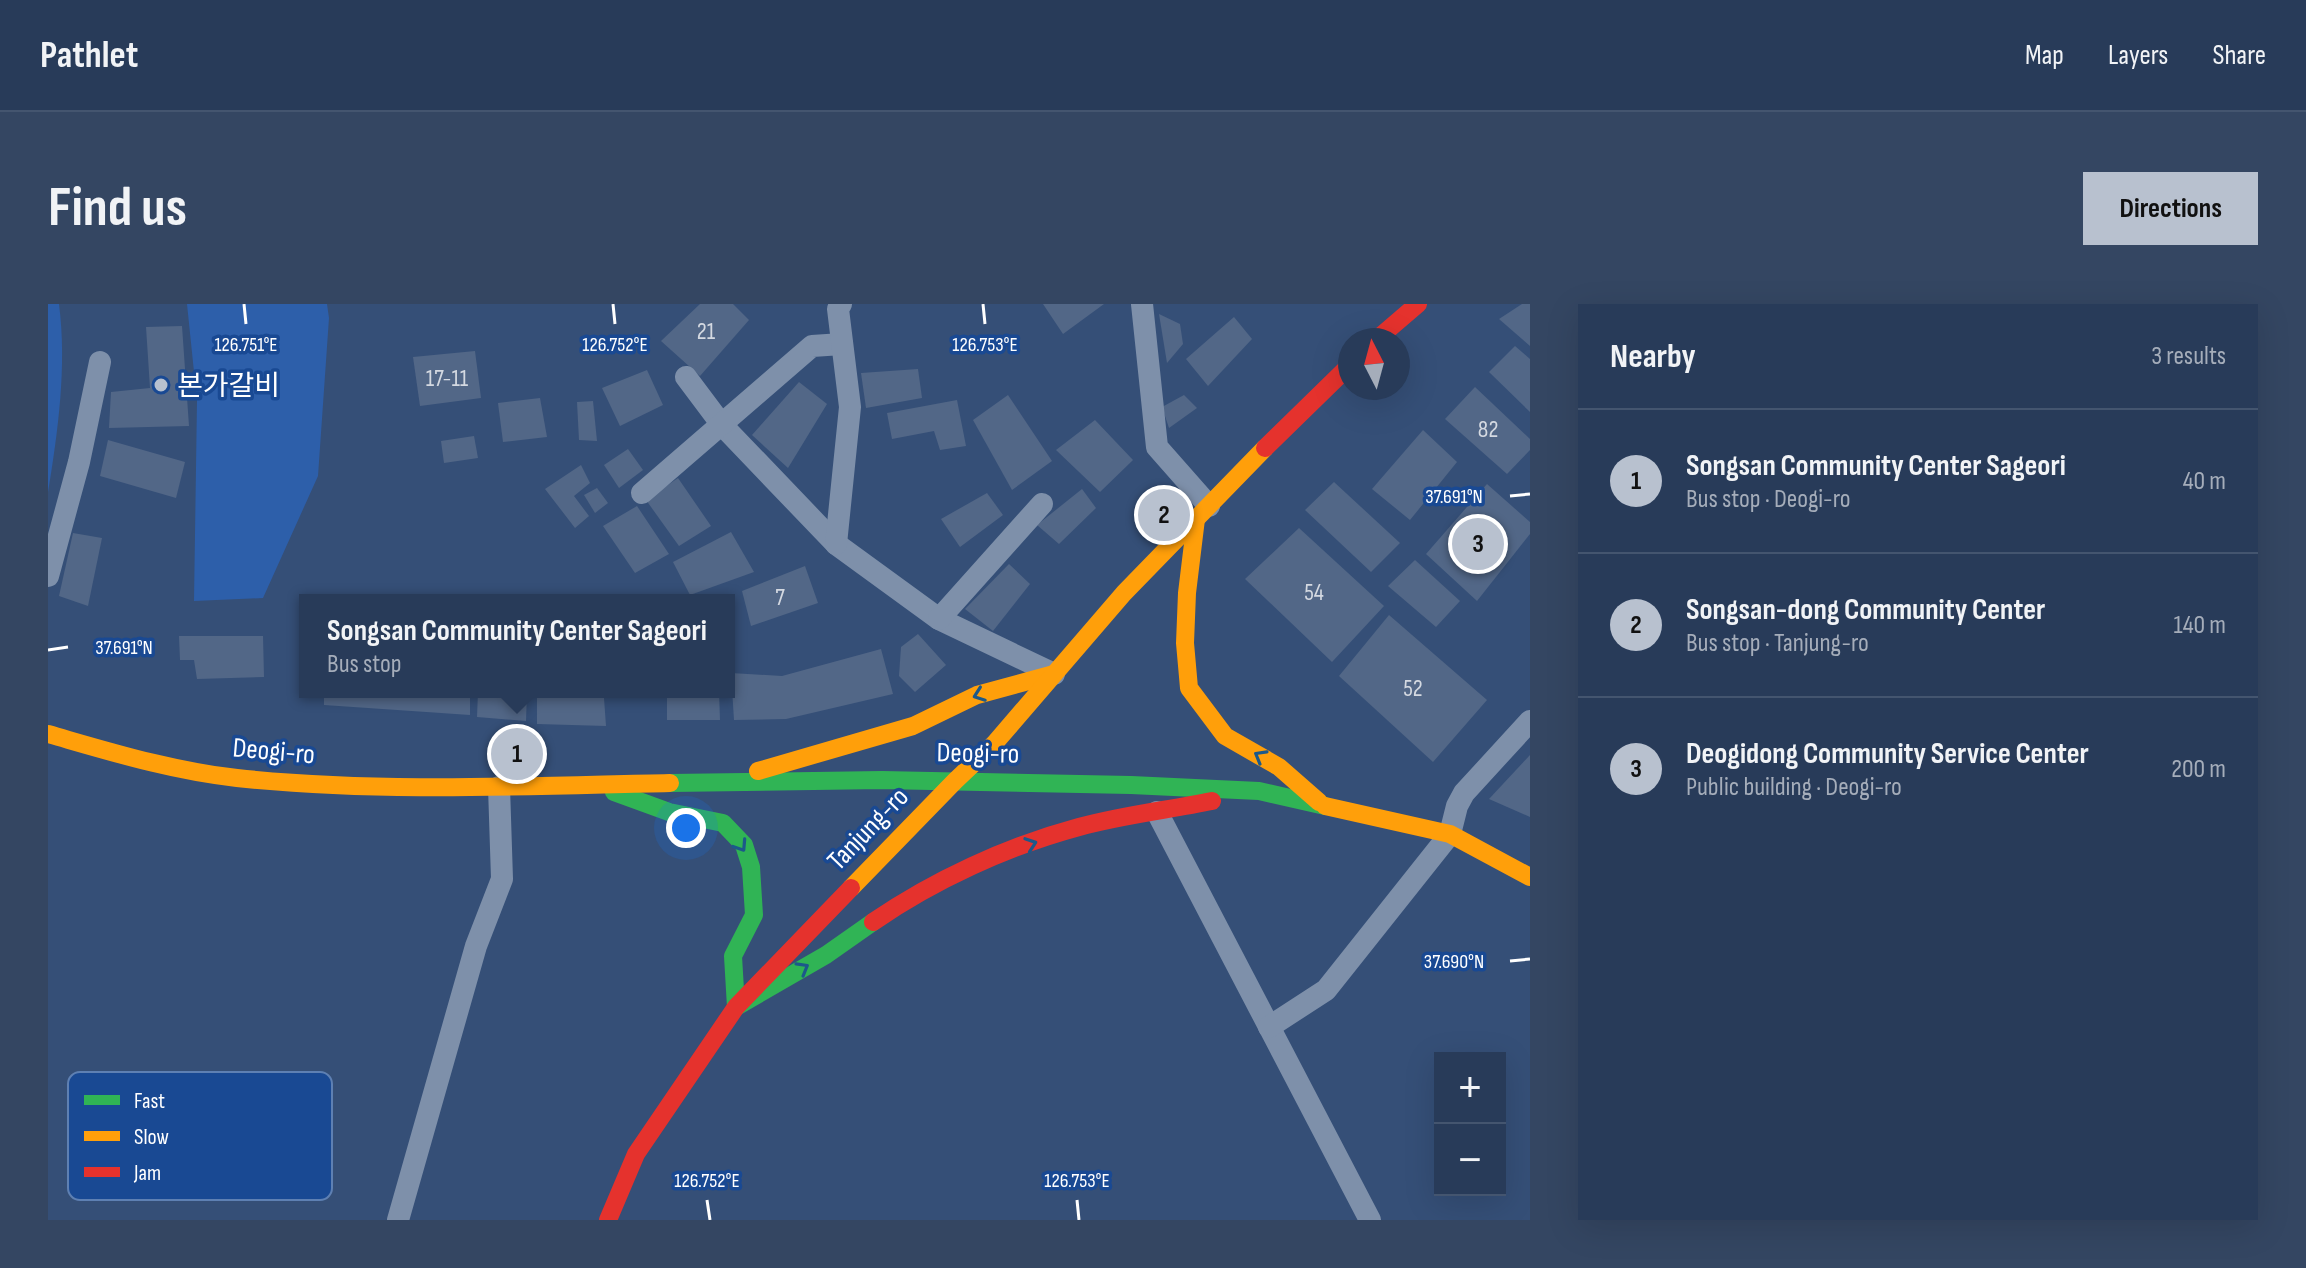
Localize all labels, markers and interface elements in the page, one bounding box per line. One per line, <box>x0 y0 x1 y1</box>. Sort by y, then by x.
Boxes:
text: Pathlet <box>40 33 138 78</box>
text: Map <box>2025 39 2064 72</box>
text: Layers <box>2108 39 2168 72</box>
text: Share <box>2212 39 2266 72</box>
button: Directions <box>2083 172 2258 245</box>
text: Find us <box>48 175 187 242</box>
house number: 21 <box>697 317 716 346</box>
north arrow <box>1338 328 1410 400</box>
text: 126.751°E <box>214 333 278 357</box>
text: 126.752°E <box>582 333 648 357</box>
text: 126.753°E <box>952 333 1018 357</box>
text: Nearby <box>1610 336 1696 377</box>
text: 3 results <box>2151 341 2226 372</box>
house number: 17-11 <box>426 364 469 393</box>
place label: 본가갈비 <box>177 370 280 403</box>
marker: 본가갈비 <box>152 376 170 394</box>
house number: 82 <box>1478 415 1498 444</box>
text: Songsan Community Center Sageori <box>1686 448 2066 484</box>
text: 1 <box>1631 466 1641 497</box>
text: 40 m <box>2183 466 2226 497</box>
text: Bus stop · Deogi-ro <box>1686 484 1851 515</box>
pin: 2 <box>1138 485 1190 545</box>
text: 37.691°N <box>1425 485 1483 509</box>
pin: 3 <box>1452 514 1504 574</box>
house number: 54 <box>1304 578 1324 607</box>
house number: 7 <box>775 583 785 612</box>
text: Songsan-dong Community Center <box>1686 592 2045 628</box>
popup <box>299 594 735 698</box>
text: 2 <box>1630 610 1642 641</box>
text: 140 m <box>2174 610 2226 641</box>
text: Songsan Community Center Sageori <box>327 613 707 649</box>
text: Bus stop · Tanjung-ro <box>1686 628 1869 659</box>
text: 37.691°N <box>95 636 153 660</box>
text: Bus stop <box>327 649 402 680</box>
house number: 52 <box>1403 674 1423 703</box>
one-way arrow <box>973 685 987 702</box>
pin: 1 <box>491 724 543 784</box>
street label: Deogi-ro <box>231 731 316 772</box>
street label: Deogi-ro <box>936 736 1019 771</box>
text: Deogidong Community Service Center <box>1686 736 2089 772</box>
one-way arrow <box>1254 750 1269 766</box>
text: 3 <box>1630 754 1642 785</box>
text: 200 m <box>2171 754 2226 785</box>
text: Public building · Deogi-ro <box>1686 772 1902 803</box>
street label: Tanjung-ro <box>821 781 915 877</box>
your location <box>666 808 706 848</box>
one-way arrow <box>731 837 746 851</box>
one-way arrow <box>1023 837 1037 854</box>
text: 37.690°N <box>1424 950 1484 974</box>
one-way arrow <box>794 962 809 978</box>
map controls <box>1434 1052 1506 1196</box>
button: + <box>1434 1052 1506 1124</box>
legend <box>68 1072 332 1200</box>
text: Fast <box>134 1088 165 1115</box>
text: Slow <box>134 1124 169 1151</box>
button: − <box>1434 1124 1506 1196</box>
text: Jam <box>133 1160 161 1187</box>
text: 126.752°E <box>674 1169 740 1193</box>
text: 126.753°E <box>1044 1169 1110 1193</box>

